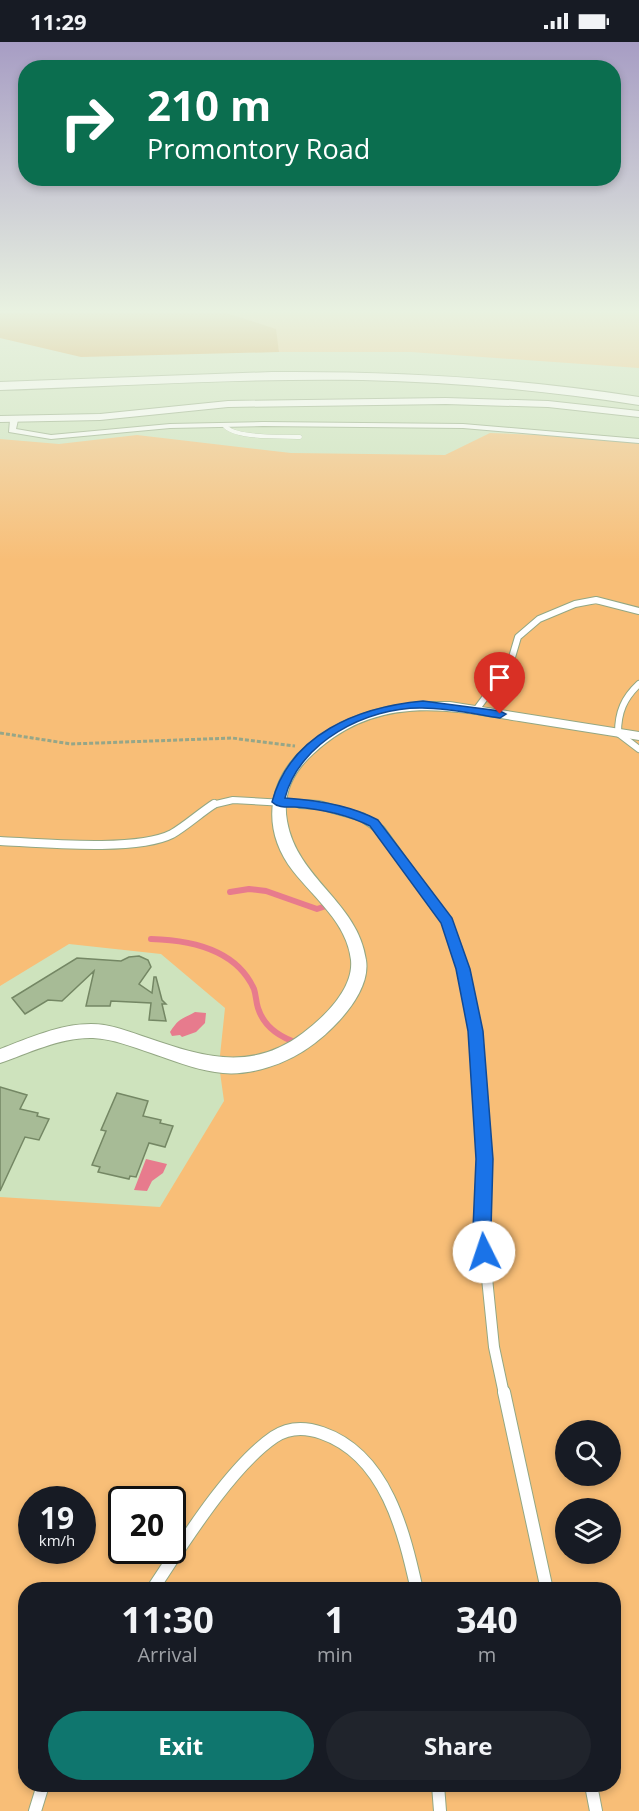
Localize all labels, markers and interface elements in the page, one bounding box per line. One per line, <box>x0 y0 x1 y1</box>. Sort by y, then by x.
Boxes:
text: 11:29 <box>30 6 87 36</box>
text: 210 m <box>147 76 271 133</box>
icon: right <box>48 84 126 162</box>
text: Promontory Road <box>147 130 370 167</box>
pin <box>474 652 525 714</box>
icon: arrive <box>483 661 516 694</box>
position arrow <box>452 1220 516 1284</box>
map controls <box>555 1420 621 1564</box>
button: search <box>555 1420 621 1486</box>
speed limit sign: 20 <box>108 1486 186 1564</box>
text: 19 <box>40 1497 74 1538</box>
button: layers <box>555 1498 621 1564</box>
text: km/h <box>39 1530 75 1550</box>
text: 11:30 <box>121 1595 214 1644</box>
text: 1 <box>325 1595 345 1644</box>
text: 340 <box>456 1595 518 1644</box>
text: Arrival <box>137 1641 198 1668</box>
text: min <box>317 1641 353 1668</box>
text: m <box>478 1641 496 1668</box>
button: Exit <box>48 1711 314 1780</box>
button: Share <box>326 1711 591 1780</box>

